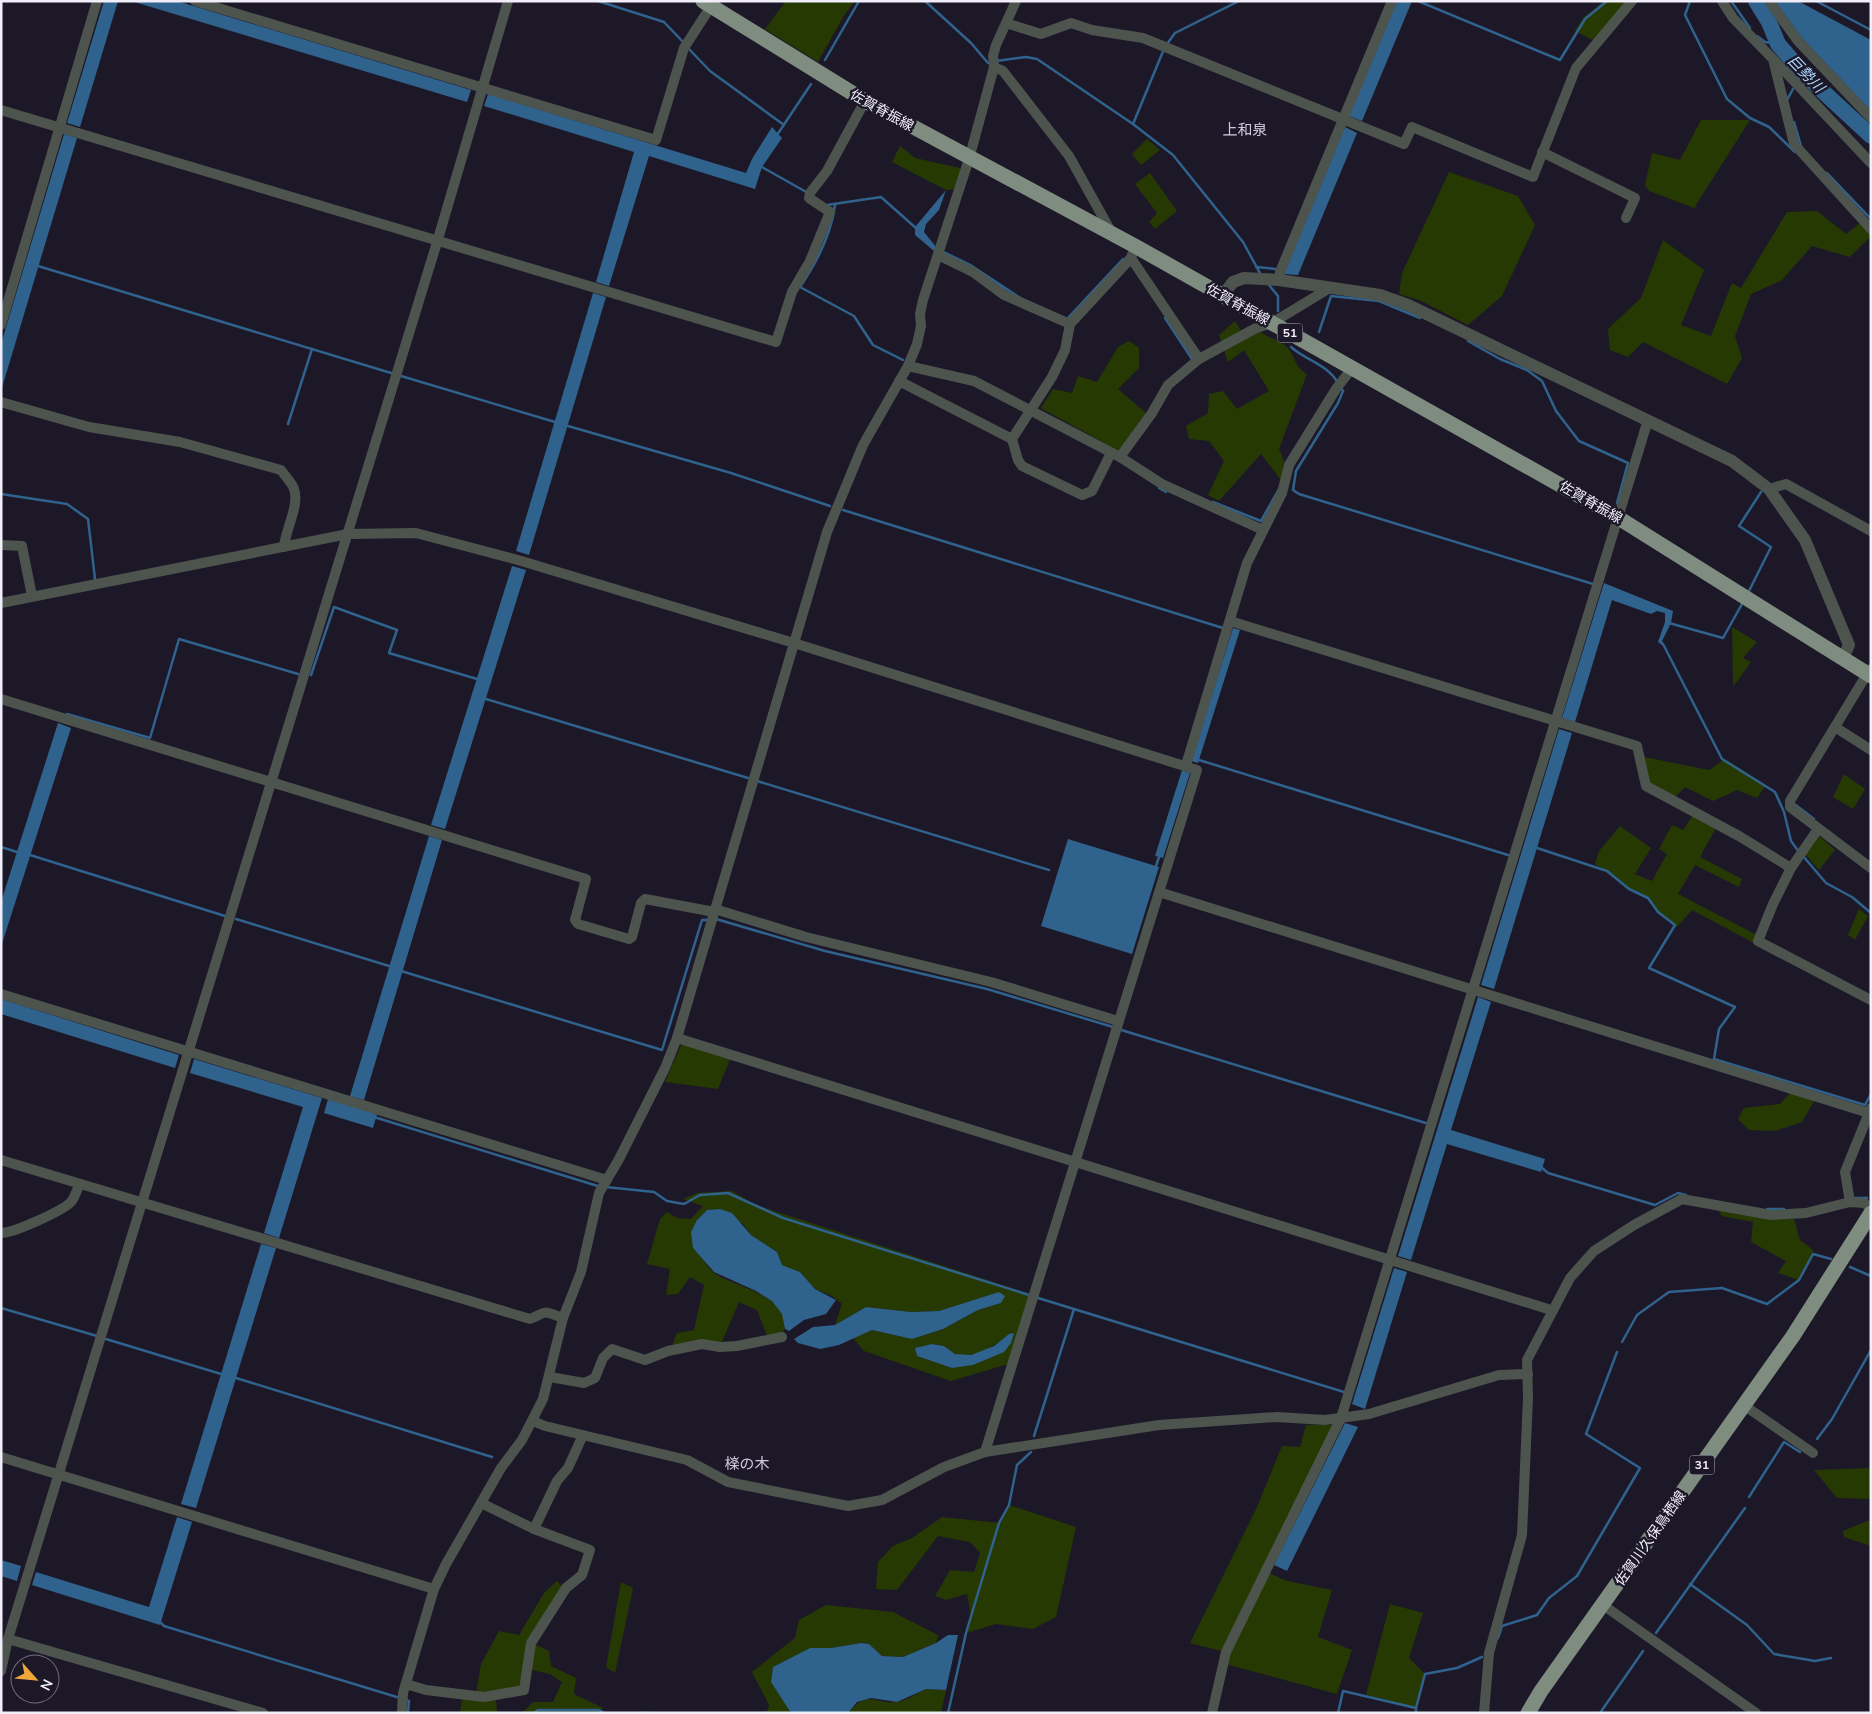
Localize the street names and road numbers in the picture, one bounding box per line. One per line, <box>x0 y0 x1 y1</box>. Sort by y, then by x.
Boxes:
street label: 佐賀脊振線 <box>847 85 917 136</box>
street label: 佐賀脊振線 <box>1203 279 1273 330</box>
road number: 51 <box>1278 323 1302 342</box>
street label: 佐賀脊振線 <box>1556 477 1626 528</box>
road number: 31 <box>1690 1456 1714 1474</box>
street label: 佐賀川久保鳥栖線 <box>1611 1487 1690 1590</box>

